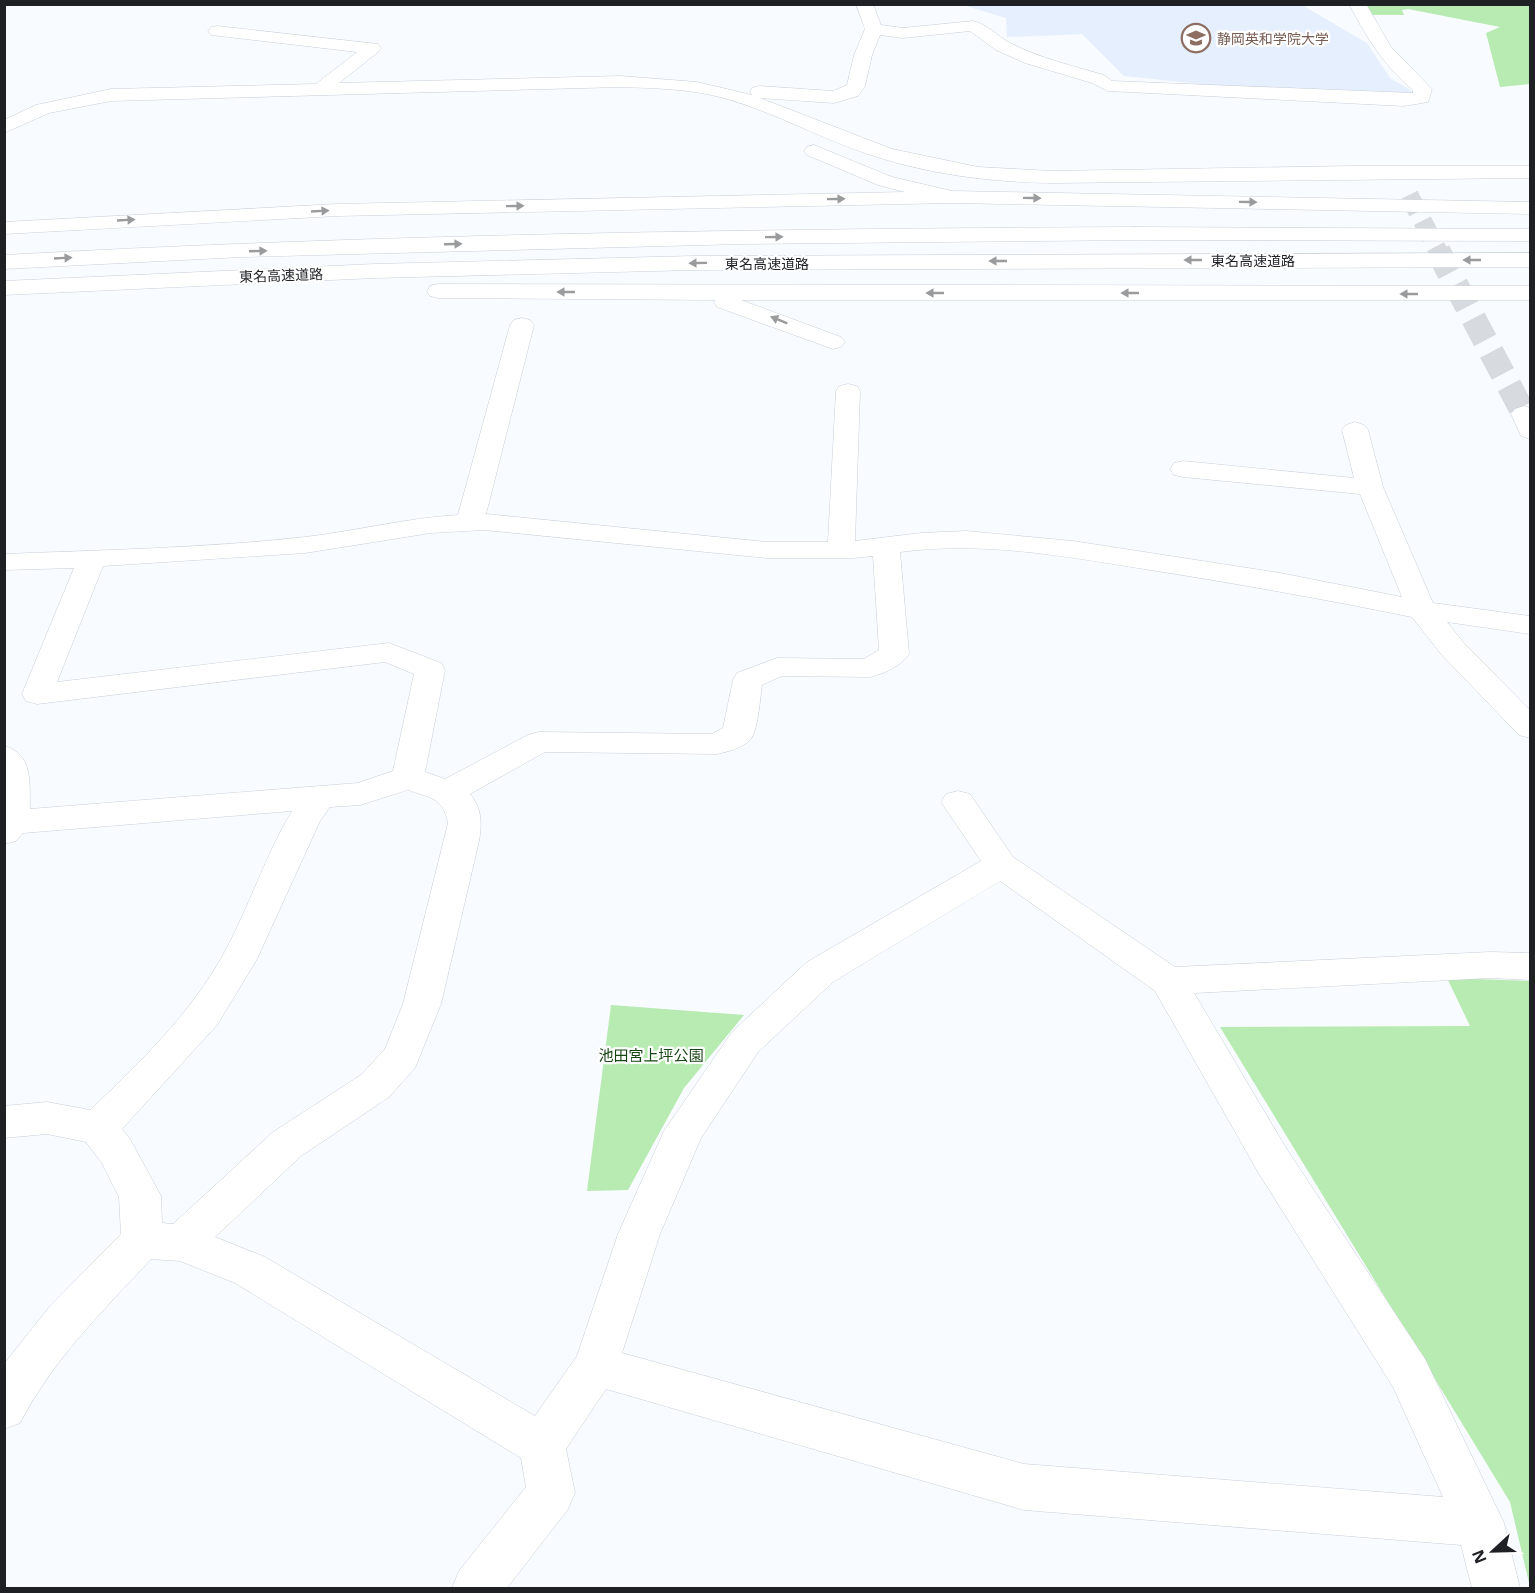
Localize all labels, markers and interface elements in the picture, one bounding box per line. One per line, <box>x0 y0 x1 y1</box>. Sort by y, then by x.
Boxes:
school or university icon: 静岡英和学院大学 <box>1180 22 1212 54</box>
place label: 静岡英和学院大学 <box>1217 29 1329 48</box>
one-way arrow <box>1023 193 1042 203</box>
one-way arrow <box>827 194 846 204</box>
one-way arrow <box>1239 198 1258 207</box>
one-way arrow <box>506 201 525 211</box>
one-way arrow <box>311 206 330 215</box>
one-way arrow <box>116 216 135 225</box>
one-way arrow <box>764 232 783 242</box>
one-way arrow <box>443 240 462 249</box>
one-way arrow <box>248 246 267 255</box>
street label: 東名高速道路 <box>1211 251 1295 270</box>
one-way arrow <box>53 253 72 263</box>
street label: 東名高速道路 <box>725 254 809 273</box>
one-way arrow <box>1184 255 1203 265</box>
one-way arrow <box>1463 255 1482 264</box>
one-way arrow <box>989 256 1008 266</box>
one-way arrow <box>689 258 708 268</box>
street label: 東名高速道路 <box>239 264 323 286</box>
one-way arrow <box>557 287 576 297</box>
one-way arrow <box>926 288 945 298</box>
one-way arrow <box>1121 288 1140 298</box>
one-way arrow <box>1400 289 1419 299</box>
one-way arrow <box>770 315 788 324</box>
park label: 池田宮上坪公園 <box>598 1045 704 1065</box>
north arrow <box>1463 1521 1523 1581</box>
text: N <box>1466 1546 1492 1567</box>

